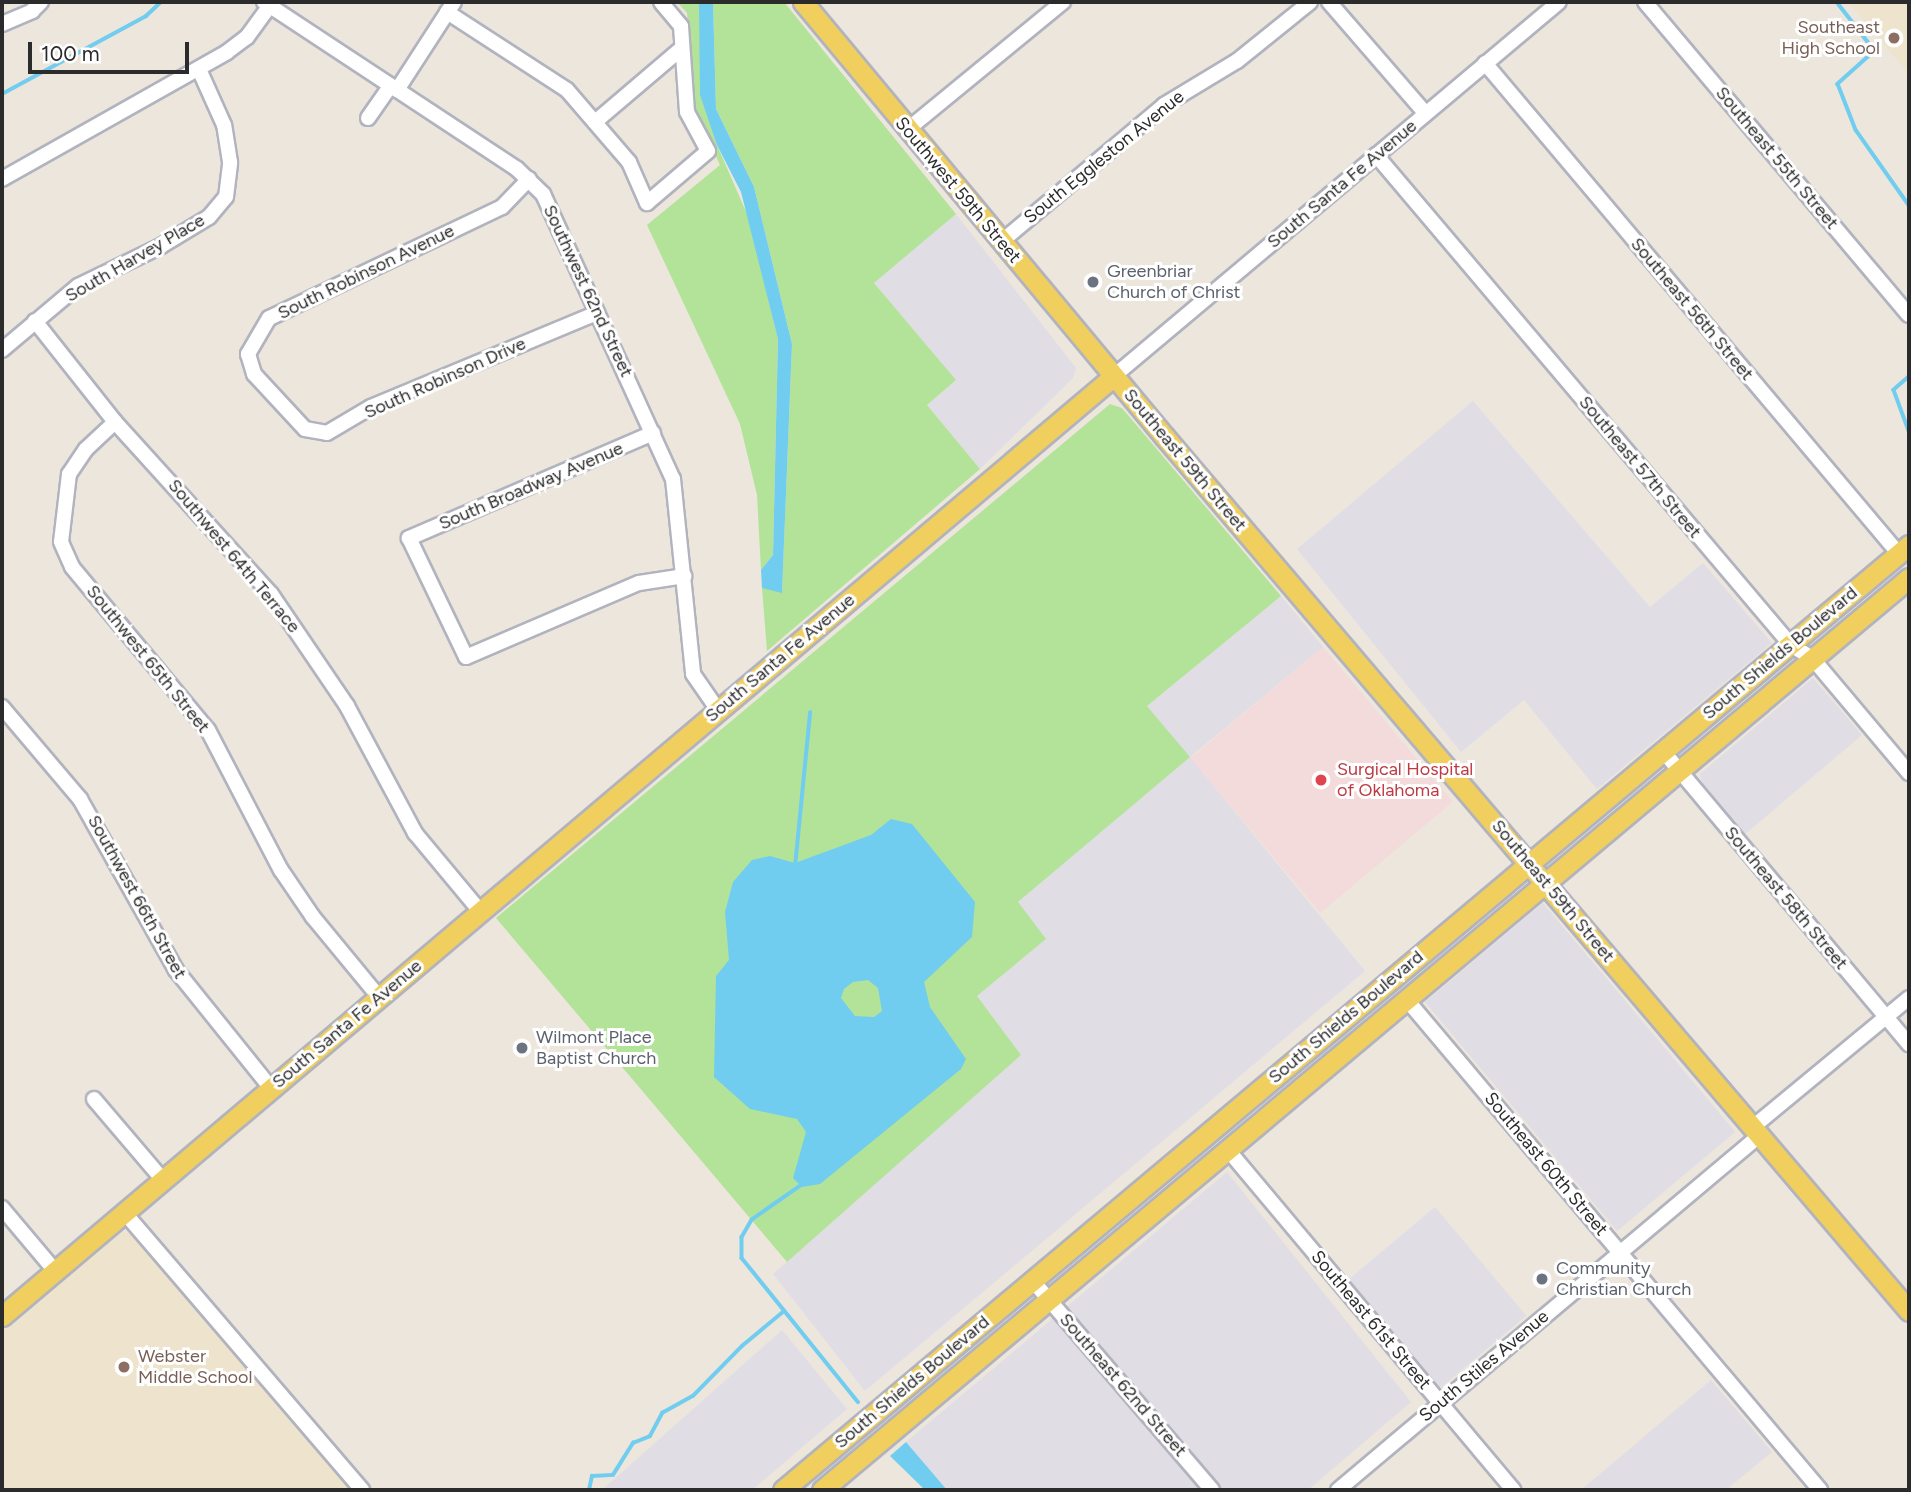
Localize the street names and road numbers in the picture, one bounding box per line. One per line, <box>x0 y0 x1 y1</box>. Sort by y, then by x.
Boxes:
street label: Southeast 55th Street <box>1711 82 1843 234</box>
street label: South Eggleston Avenue <box>1020 86 1188 228</box>
street label: Southwest 59th Street <box>891 113 1025 267</box>
street label: South Santa Fe Avenue <box>1263 115 1421 253</box>
street label: Southwest 62nd Street <box>539 202 637 380</box>
street label: South Harvey Place <box>61 209 209 307</box>
street label: South Robinson Avenue <box>274 220 458 324</box>
street label: Southeast 56th Street <box>1626 233 1758 385</box>
street label: South Robinson Drive <box>361 333 529 423</box>
street label: Southeast 59th Street <box>1119 384 1251 536</box>
street label: Southeast 57th Street <box>1574 392 1706 542</box>
street label: South Broadway Avenue <box>436 437 626 535</box>
street label: Southwest 64th Terrace <box>163 475 305 637</box>
street label: Southwest 65th Street <box>82 581 214 737</box>
street label: South Shields Boulevard <box>1698 582 1862 724</box>
street label: South Santa Fe Avenue <box>701 589 859 727</box>
street label: Southwest 66th Street <box>83 811 191 983</box>
street label: Southeast 59th Street <box>1487 815 1619 967</box>
street label: Southeast 58th Street <box>1720 822 1852 974</box>
street label: South Shields Boulevard <box>1264 946 1428 1088</box>
street label: South Santa Fe Avenue <box>268 955 426 1093</box>
street label: Southeast 60th Street <box>1480 1088 1612 1240</box>
street label: Southeast 61st Street <box>1307 1246 1435 1394</box>
street label: South Stiles Avenue <box>1415 1306 1553 1426</box>
street label: Southeast 62nd Street <box>1055 1309 1191 1461</box>
street label: South Shields Boulevard <box>830 1311 994 1453</box>

